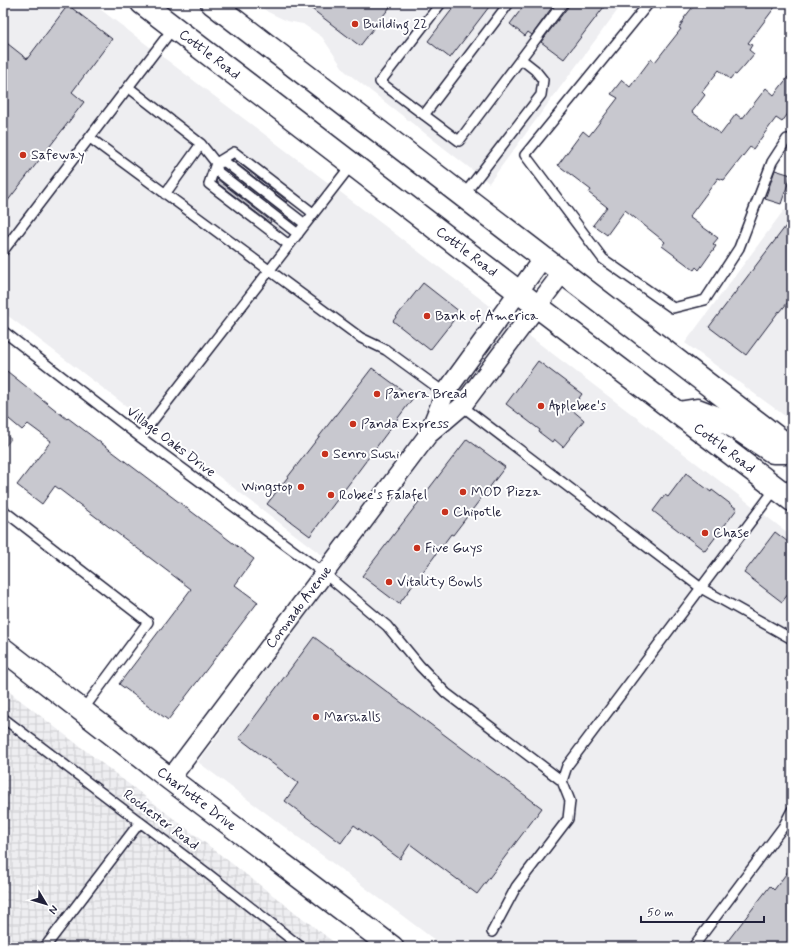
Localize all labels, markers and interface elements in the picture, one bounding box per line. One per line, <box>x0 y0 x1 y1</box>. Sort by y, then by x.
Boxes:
place label: Building 22 <box>363 15 427 35</box>
marker: Building 22 <box>350 19 360 29</box>
street label: Cottle Road <box>175 25 244 84</box>
place label: Safeway <box>31 146 85 164</box>
marker: Safeway <box>18 150 28 160</box>
street label: Cottle Road <box>432 223 501 281</box>
place label: Bank of America <box>435 307 539 325</box>
marker: Bank of America <box>422 311 432 321</box>
place label: Panera Bread <box>385 385 467 403</box>
marker: Panera Bread <box>372 389 382 399</box>
place label: Applebee's <box>549 397 606 416</box>
marker: Applebee's <box>536 401 546 411</box>
street label: Village Oaks Drive <box>123 403 219 481</box>
place label: Panda Express <box>361 415 449 433</box>
marker: Panda Express <box>348 419 358 429</box>
street label: Cottle Road <box>690 419 759 478</box>
place label: Senro Sushi <box>333 445 399 463</box>
marker: Senro Sushi <box>320 449 330 459</box>
place label: Wingstop <box>242 478 293 497</box>
marker: Wingstop <box>296 482 306 492</box>
place label: MOD Pizza <box>471 483 541 501</box>
place label: Robee's Falafel <box>339 486 427 504</box>
marker: MOD Pizza <box>458 487 468 497</box>
marker: Robee's Falafel <box>326 490 336 500</box>
place label: Chipotle <box>453 503 502 521</box>
marker: Chipotle <box>440 507 450 517</box>
place label: Chase <box>713 524 749 542</box>
marker: Chase <box>700 528 710 538</box>
place label: Five Guys <box>425 539 483 557</box>
marker: Five Guys <box>412 543 422 553</box>
street label: Coronado Avenue <box>262 561 336 652</box>
place label: Vitality Bowls <box>397 573 483 591</box>
marker: Vitality Bowls <box>384 577 394 587</box>
place label: Marshalls <box>324 708 381 726</box>
marker: Marshalls <box>311 712 321 722</box>
street label: Charlotte Drive <box>153 763 240 835</box>
street label: Rochester Road <box>120 786 202 854</box>
north arrow <box>26 884 66 924</box>
scale bar <box>641 898 764 924</box>
text: N <box>45 902 61 917</box>
text: 50 m <box>647 905 674 921</box>

